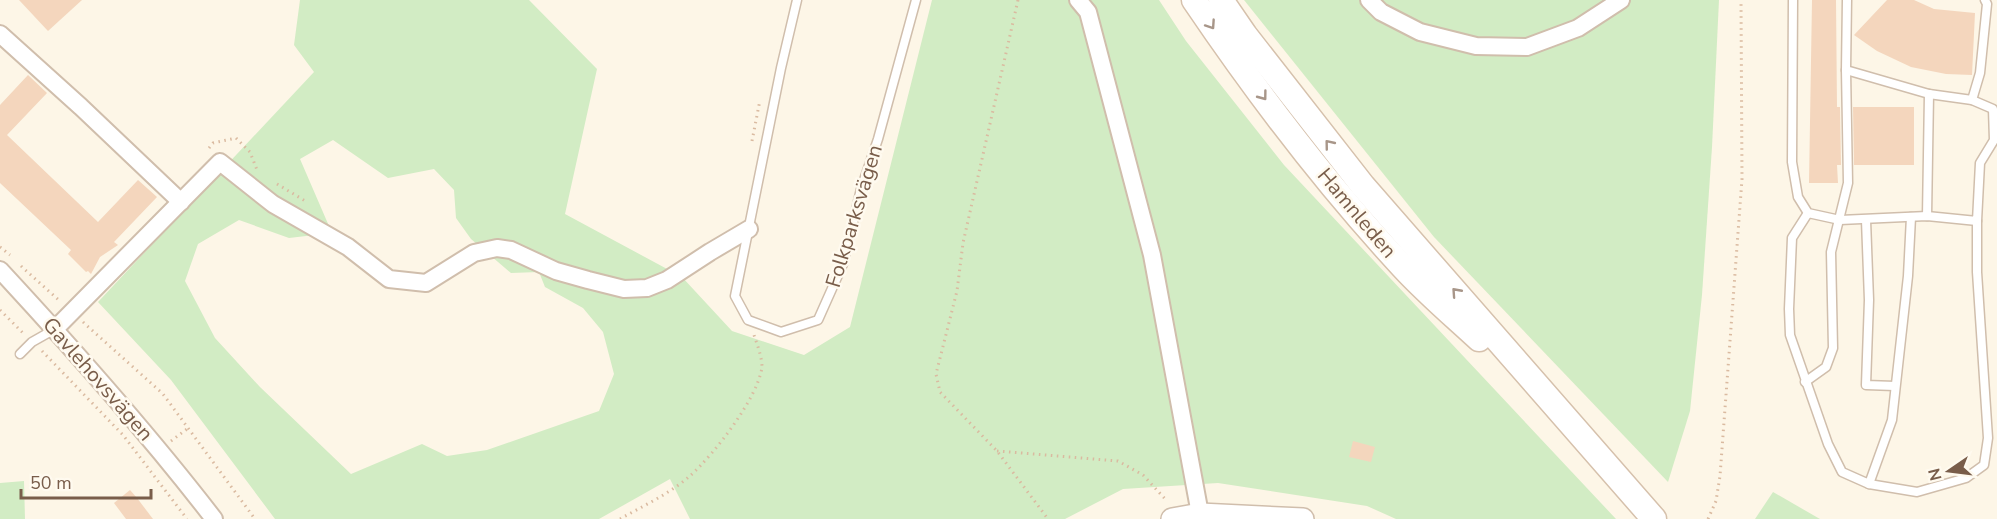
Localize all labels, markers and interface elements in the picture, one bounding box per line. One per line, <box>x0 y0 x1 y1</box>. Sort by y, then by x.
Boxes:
one-way arrow <box>1204 18 1215 29</box>
one-way arrow <box>1256 90 1267 101</box>
one-way arrow <box>1325 140 1336 151</box>
street label: Folkparksvägen <box>819 141 889 291</box>
street label: Hamnleden <box>1311 162 1403 264</box>
one-way arrow <box>1452 288 1463 299</box>
street label: Gavlehovsvägen <box>36 311 160 447</box>
north arrow <box>1919 441 1979 501</box>
scale bar <box>21 462 152 500</box>
text: N <box>1923 466 1948 483</box>
text: 50 m <box>30 471 72 495</box>

